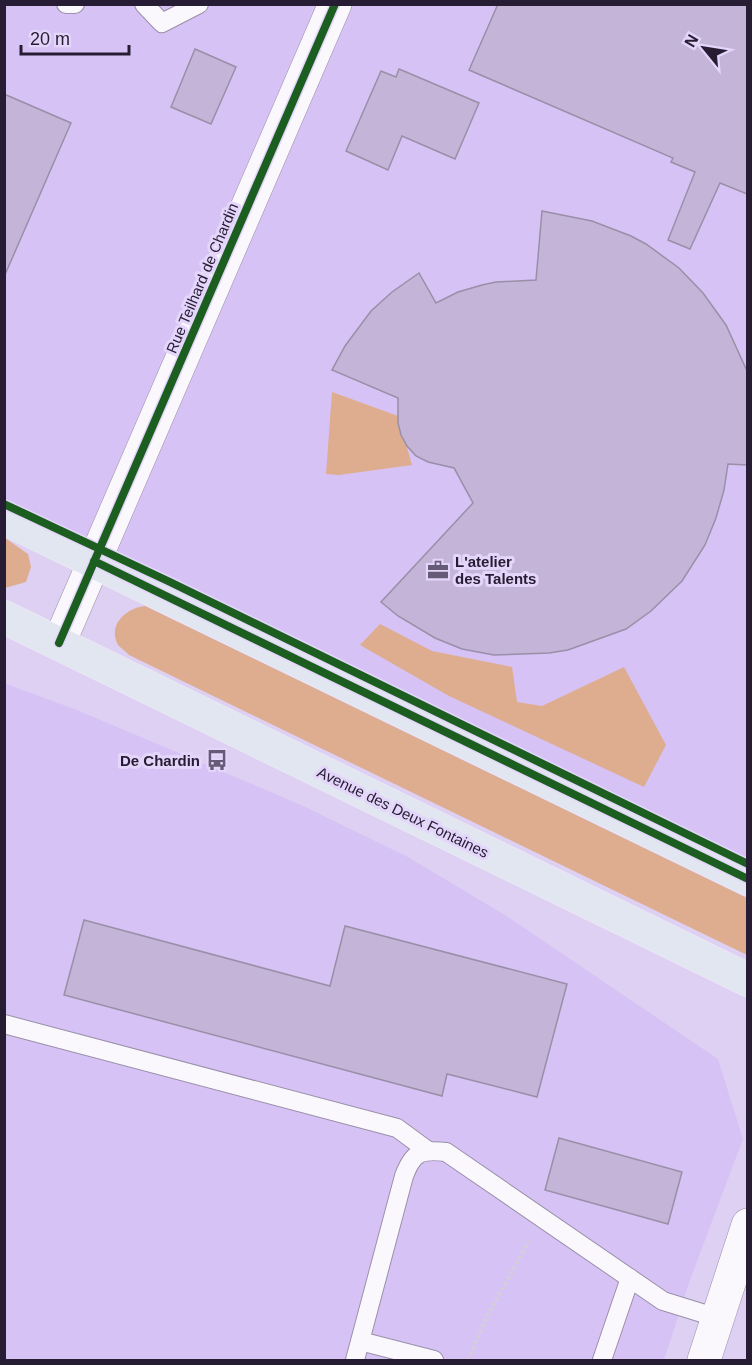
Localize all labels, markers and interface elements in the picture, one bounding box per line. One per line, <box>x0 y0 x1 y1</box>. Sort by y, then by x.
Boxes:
scale bar <box>21 18 129 56</box>
north arrow <box>674 18 734 78</box>
text: 20 m <box>30 29 70 49</box>
text: N <box>681 31 702 50</box>
street label: Rue Teilhard de Chardin <box>163 200 241 356</box>
place label: L'atelier des Talents <box>455 553 536 587</box>
office icon: L'atelier des Talents <box>426 558 450 582</box>
bus stop icon: De Chardin <box>205 748 229 772</box>
place label: De Chardin <box>120 752 200 769</box>
street label: Avenue des Deux Fontaines <box>315 763 491 861</box>

